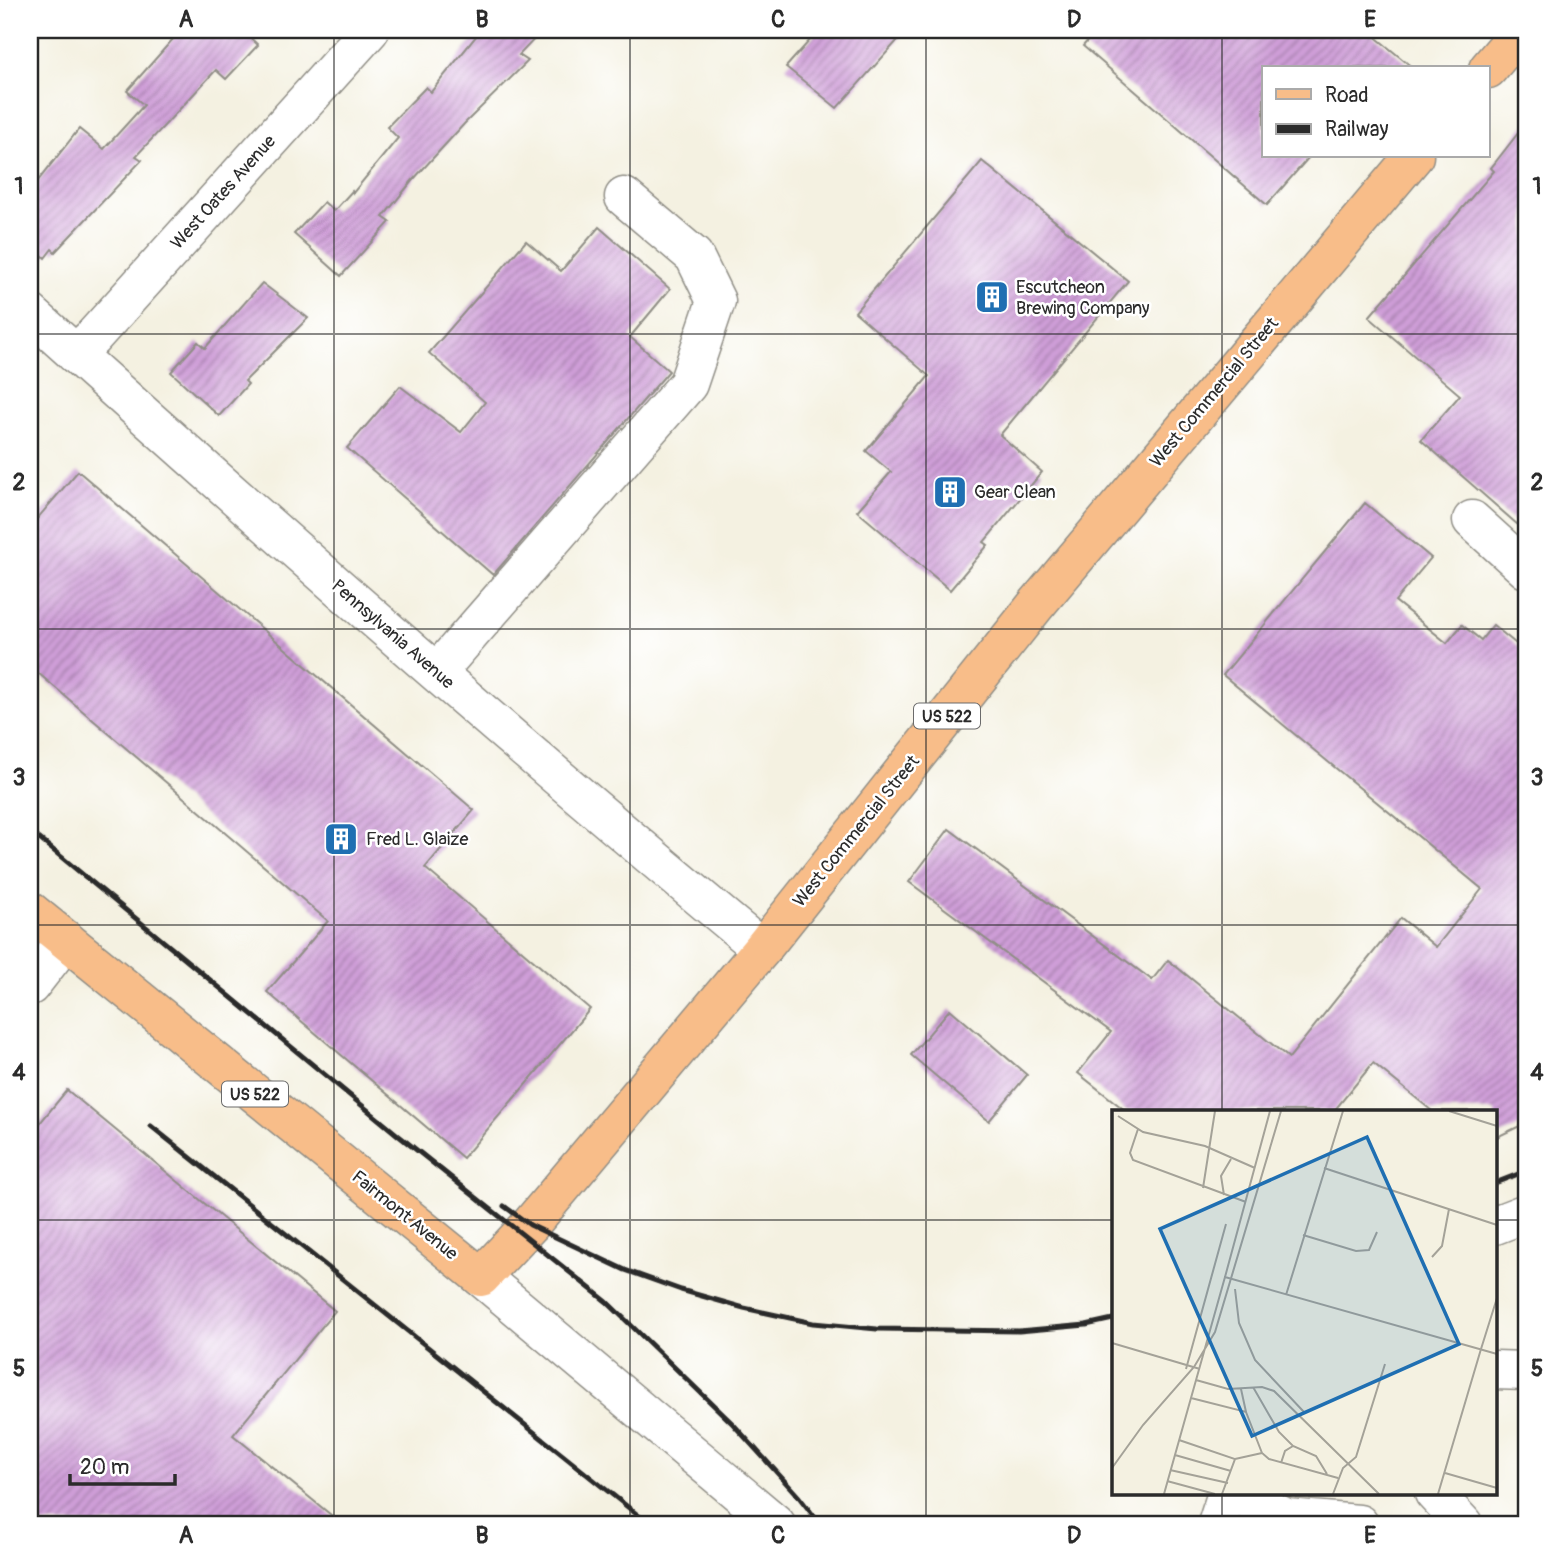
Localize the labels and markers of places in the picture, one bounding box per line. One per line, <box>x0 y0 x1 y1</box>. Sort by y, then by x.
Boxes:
place label: Escutcheon Brewing Company <box>1016 276 1150 320</box>
building icon: Escutcheon Brewing Company <box>973 278 1011 316</box>
building icon: Gear Clean <box>931 473 969 511</box>
place label: Gear Clean <box>974 481 1056 504</box>
building icon: Fred L. Glaize <box>322 820 360 858</box>
place label: Fred L. Glaize <box>366 828 468 851</box>

